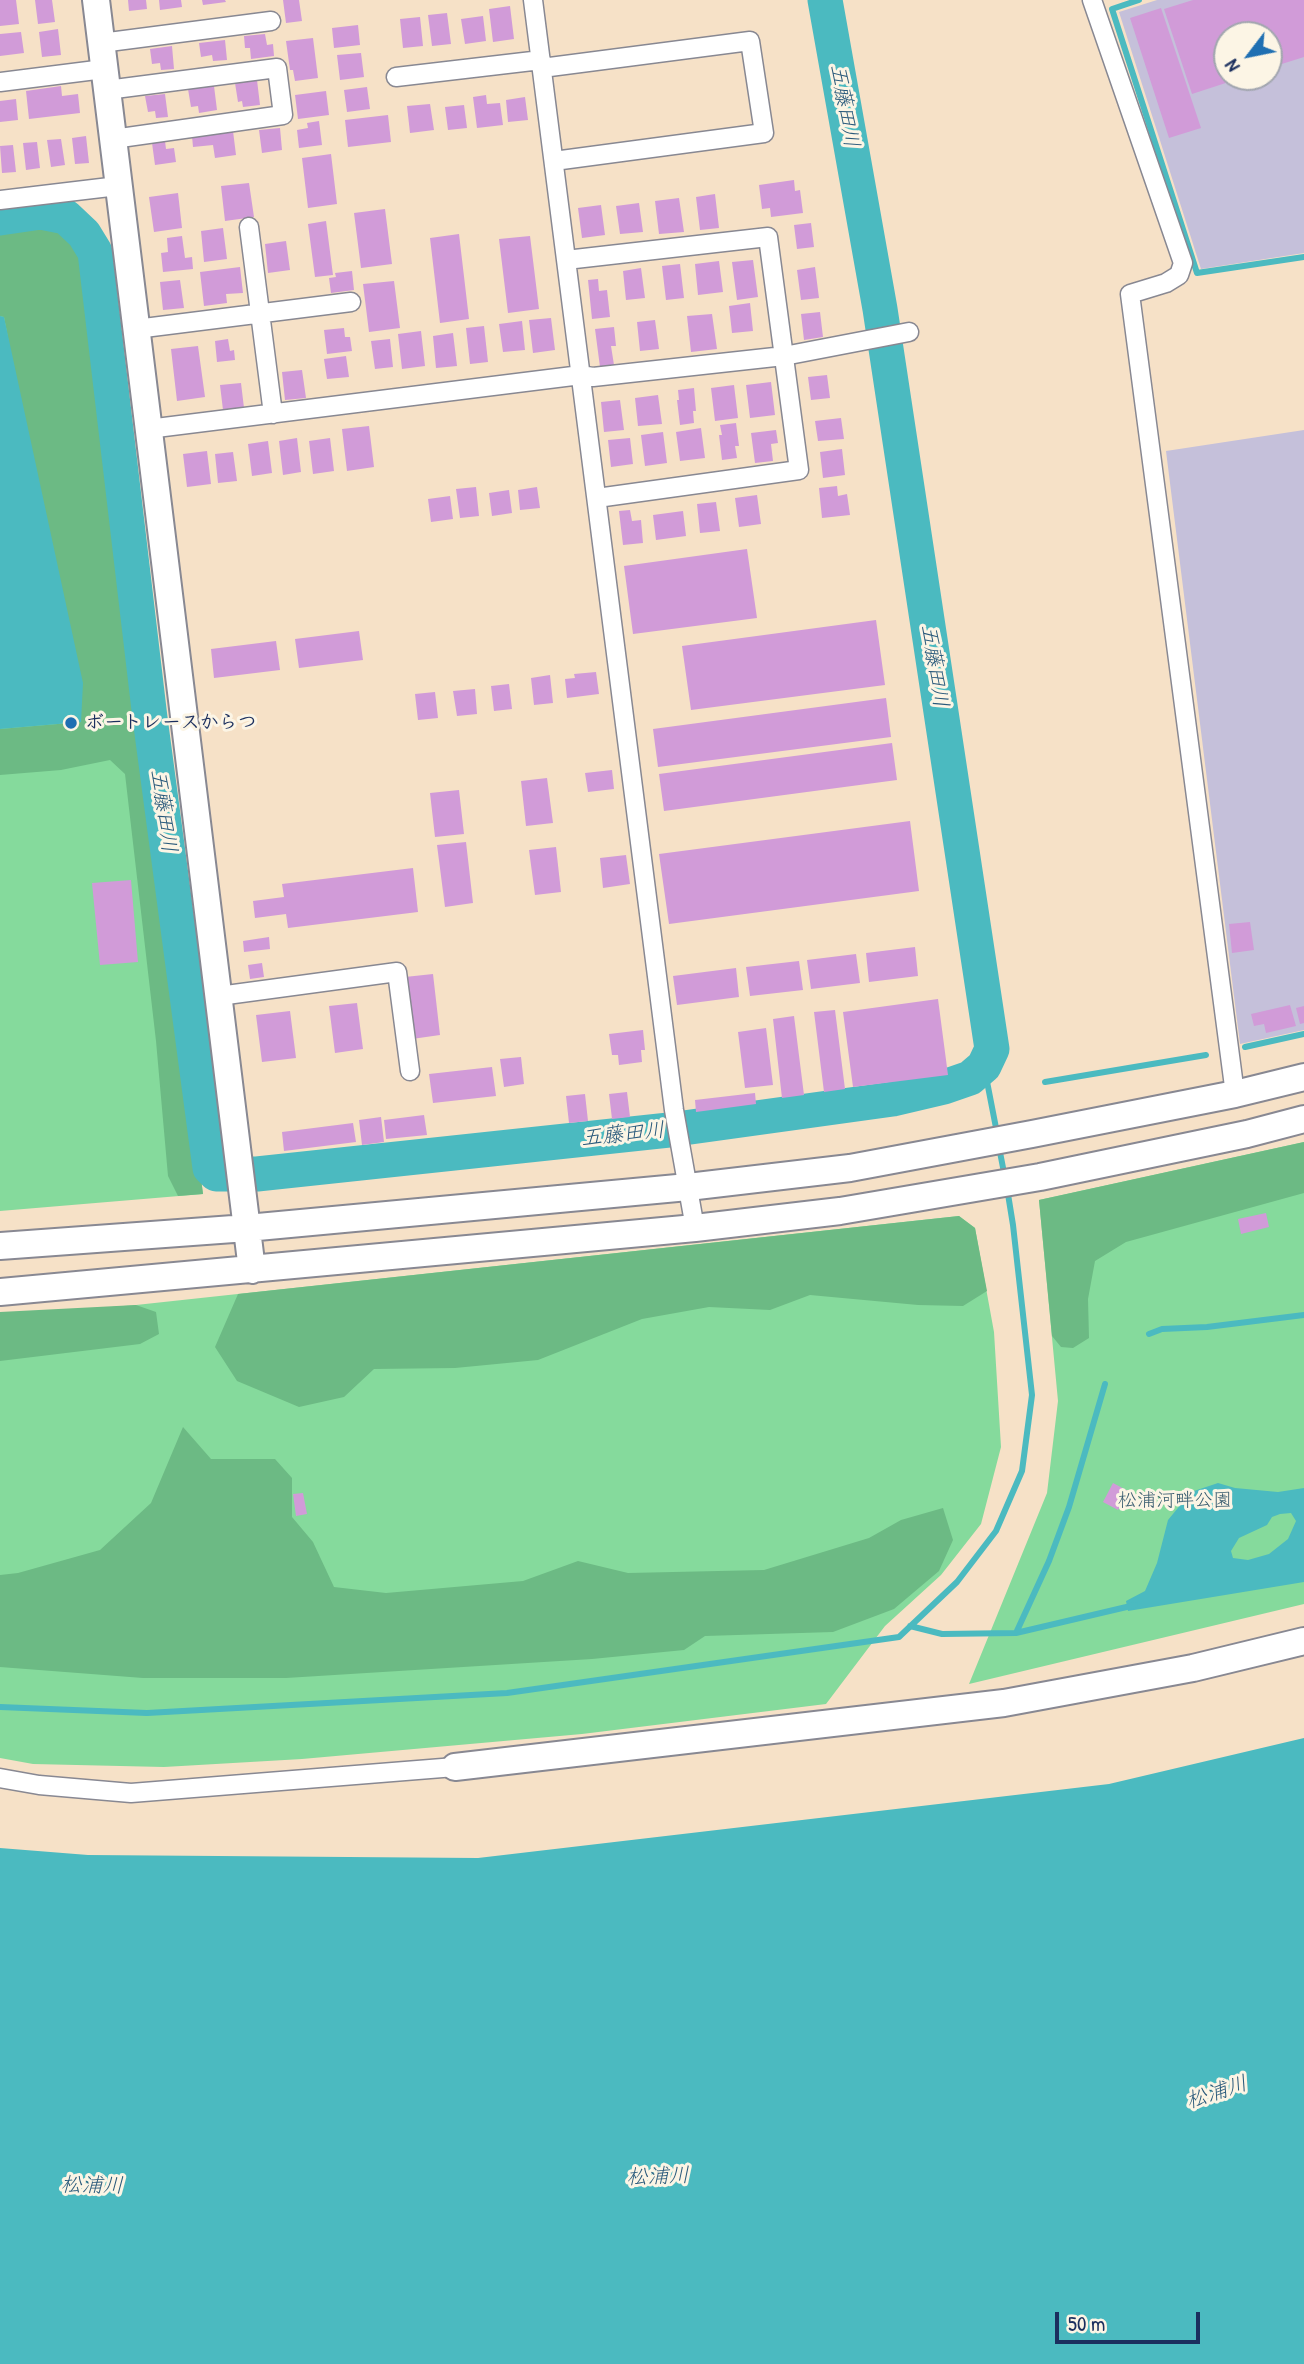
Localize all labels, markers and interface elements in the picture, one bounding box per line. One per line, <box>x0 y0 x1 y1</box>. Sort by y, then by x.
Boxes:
north arrow <box>1213 21 1283 91</box>
text: N <box>1218 55 1246 77</box>
water label: 五藤田川 <box>824 62 864 150</box>
water label: 五藤田川 <box>915 623 953 709</box>
place label: ボートレースからつ <box>85 712 257 734</box>
marker: ボートレースからつ <box>63 715 79 731</box>
water label: 五藤田川 <box>145 768 181 854</box>
water label: 五藤田川 <box>580 1118 666 1152</box>
park label: 松浦河畔公園 <box>1118 1490 1232 1512</box>
water label: 松浦川 <box>1183 2071 1251 2115</box>
water label: 松浦川 <box>626 2163 690 2191</box>
water label: 松浦川 <box>60 2173 124 2199</box>
scale bar <box>1059 2298 1204 2342</box>
text: 50 m <box>1068 2309 1105 2338</box>

